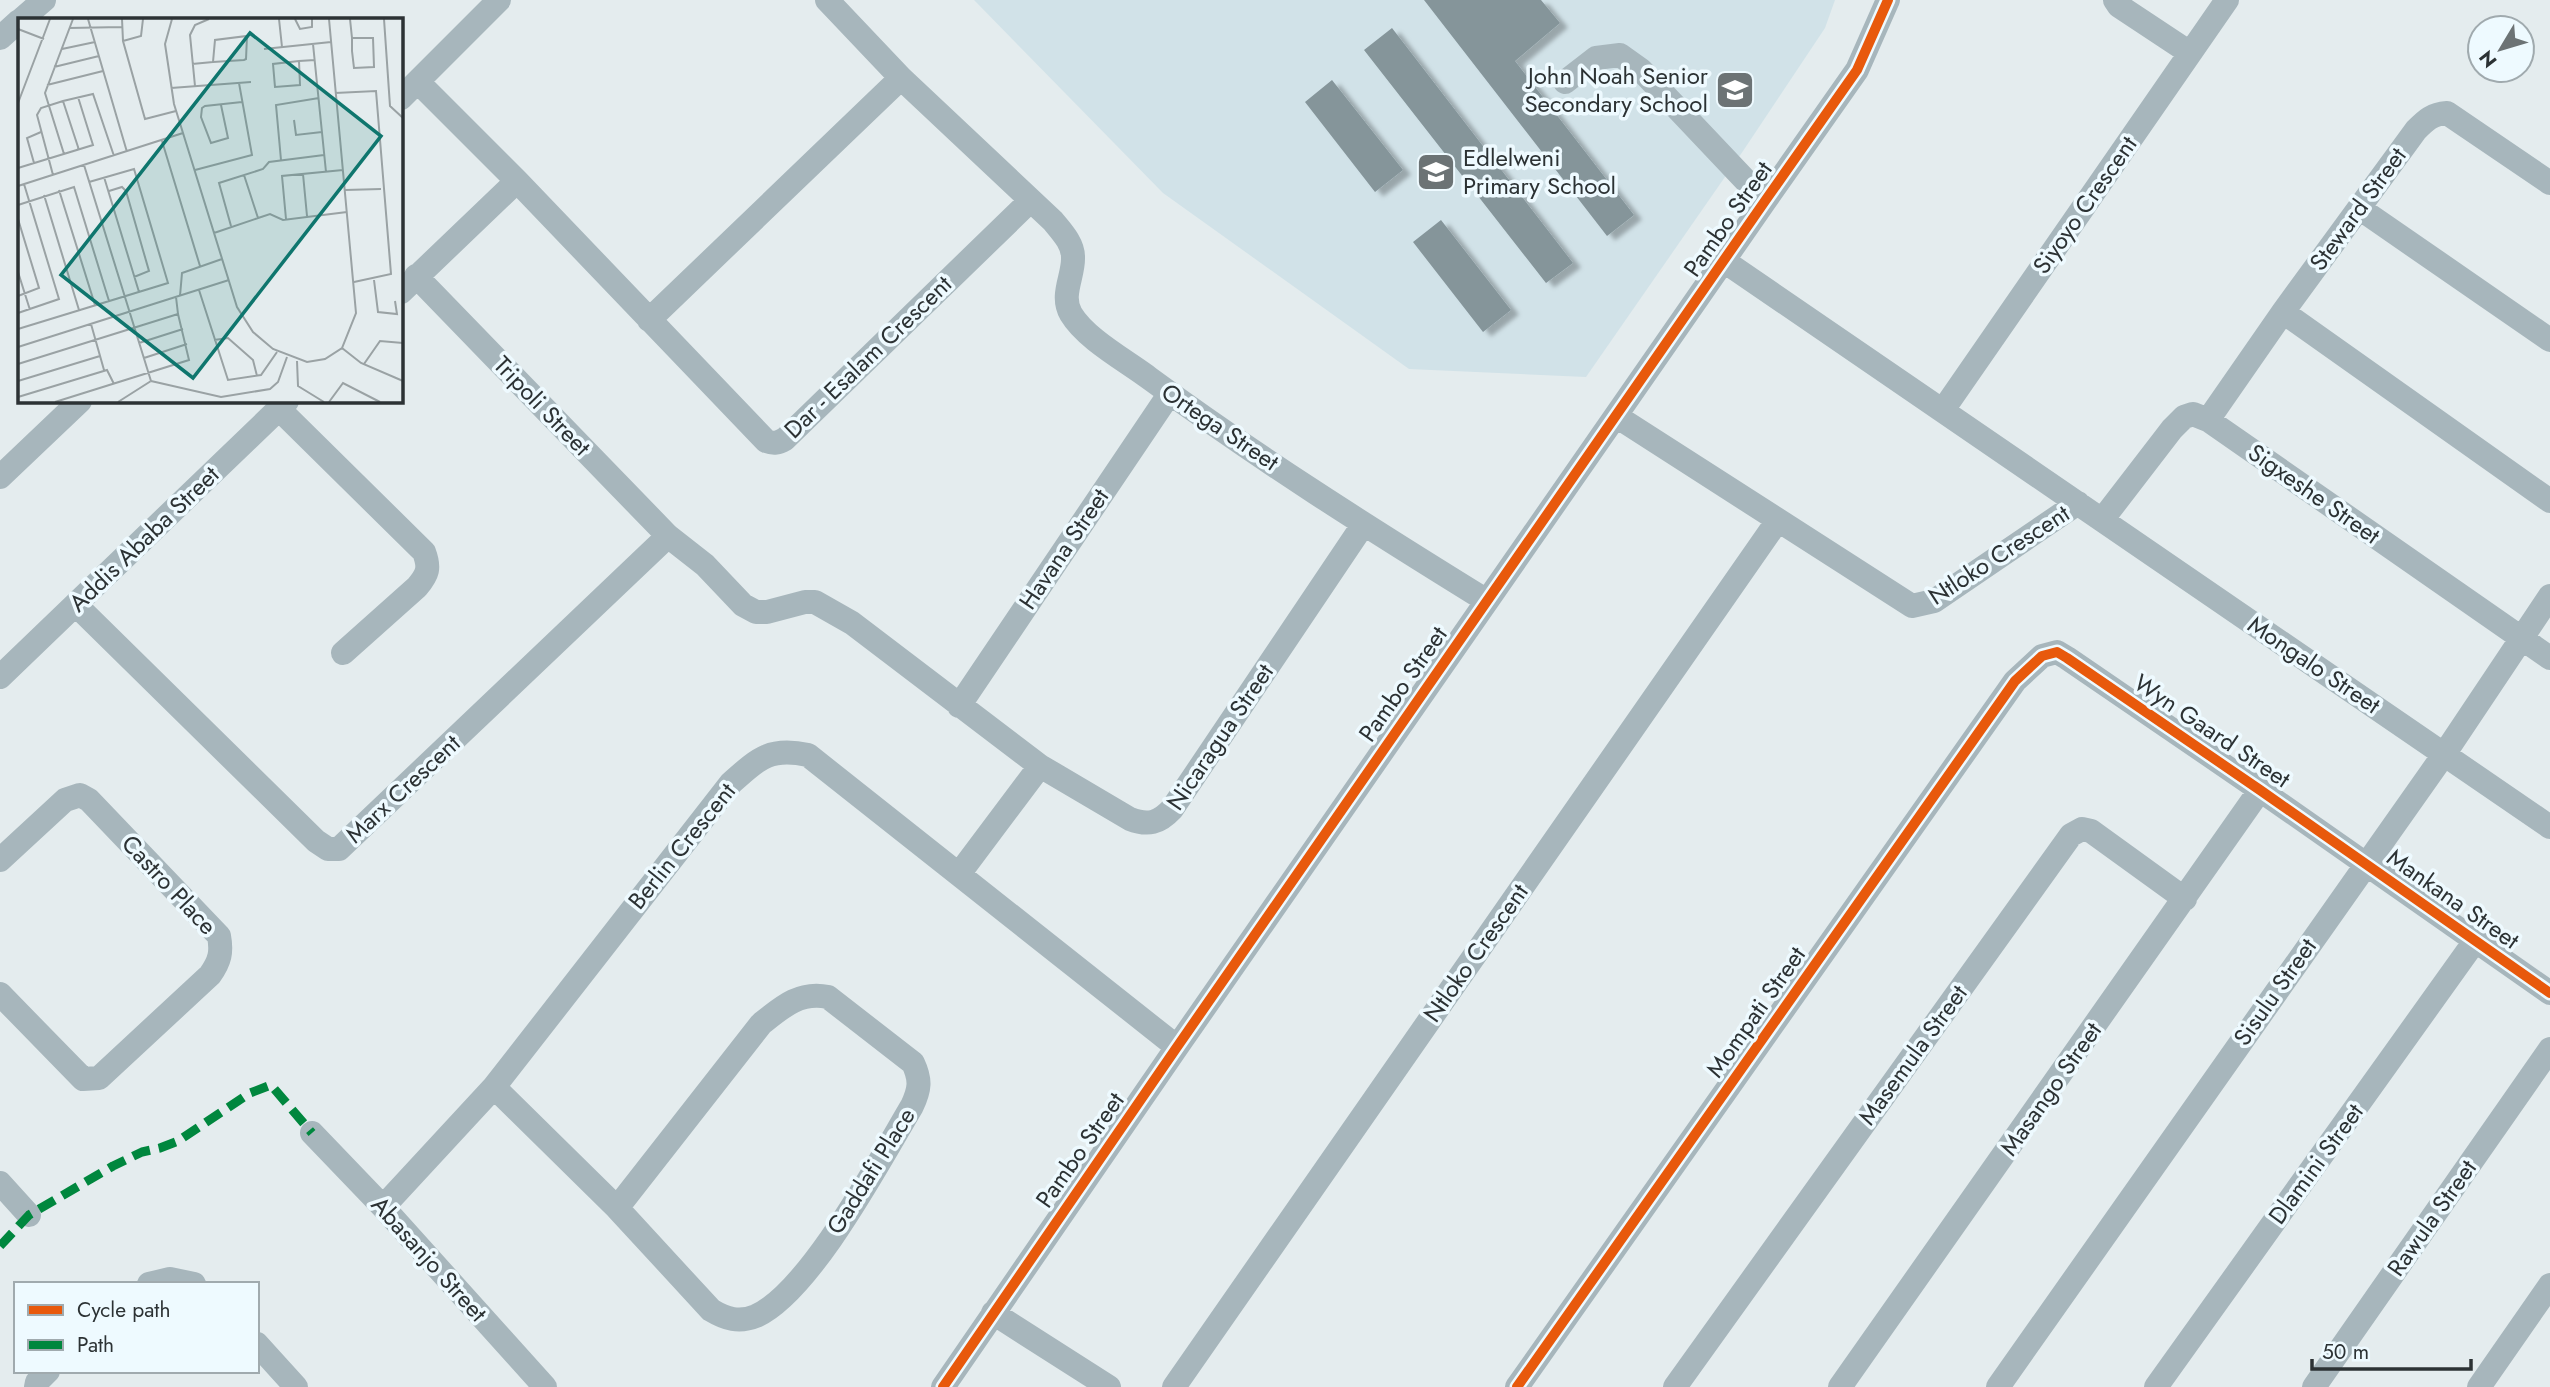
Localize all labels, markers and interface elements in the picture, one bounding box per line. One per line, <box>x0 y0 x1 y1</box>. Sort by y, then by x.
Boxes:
north arrow <box>2466 14 2536 84</box>
inset map <box>18 18 402 402</box>
text: N <box>2473 45 2503 73</box>
place label: John Noah Senior Secondary School <box>1524 58 1709 121</box>
school or university icon: John Noah Senior Secondary School <box>1714 69 1756 111</box>
street label: Siyoyo Crescent <box>2024 128 2145 281</box>
place label: Edlelweni Primary School <box>1463 140 1616 203</box>
street label: Steward Street <box>2301 140 2415 278</box>
school or university icon: Edlelweni Primary School <box>1415 151 1457 193</box>
street label: Pambo Street <box>1675 154 1780 284</box>
street label: Dar - Esalam Crescent <box>776 267 960 446</box>
street label: Tripoli Street <box>486 348 599 464</box>
street label: Ortega Street <box>1155 374 1286 479</box>
street label: Sigxeshe Street <box>2241 435 2388 552</box>
street label: Addis Ababa Street <box>61 457 227 620</box>
street label: Havana Street <box>1010 481 1117 616</box>
street label: Ntloko Crescent <box>1921 496 2076 613</box>
street label: Mongalo Street <box>2241 607 2388 722</box>
street label: Pambo Street <box>1350 619 1455 749</box>
street label: Nicaragua Street <box>1158 656 1282 817</box>
street label: Wyn Gaard Street <box>2127 665 2298 796</box>
street label: Marx Crescent <box>337 726 468 851</box>
street label: Berlin Crescent <box>620 775 744 917</box>
street label: Castro Place <box>114 827 225 943</box>
street label: Mankana Street <box>2380 840 2527 957</box>
street label: Ntloko Crescent <box>1415 876 1537 1029</box>
street label: Sisulu Street <box>2225 931 2325 1053</box>
street label: Mompati Street <box>1697 939 1814 1084</box>
street label: Masemula Street <box>1850 977 1976 1132</box>
street label: Masango Street <box>1991 1015 2110 1163</box>
street label: Pambo Street <box>1027 1085 1132 1215</box>
street label: Dlamini Street <box>2260 1096 2372 1231</box>
street label: Gaddafi Place <box>818 1101 923 1241</box>
street label: Rawula Street <box>2378 1152 2485 1283</box>
street label: Abasanjo Street <box>363 1188 496 1329</box>
legend <box>14 1282 259 1373</box>
text: Cycle path <box>77 1295 170 1325</box>
scale bar <box>2312 1328 2471 1372</box>
text: Path <box>77 1330 114 1360</box>
text: 50 m <box>2322 1337 2369 1367</box>

